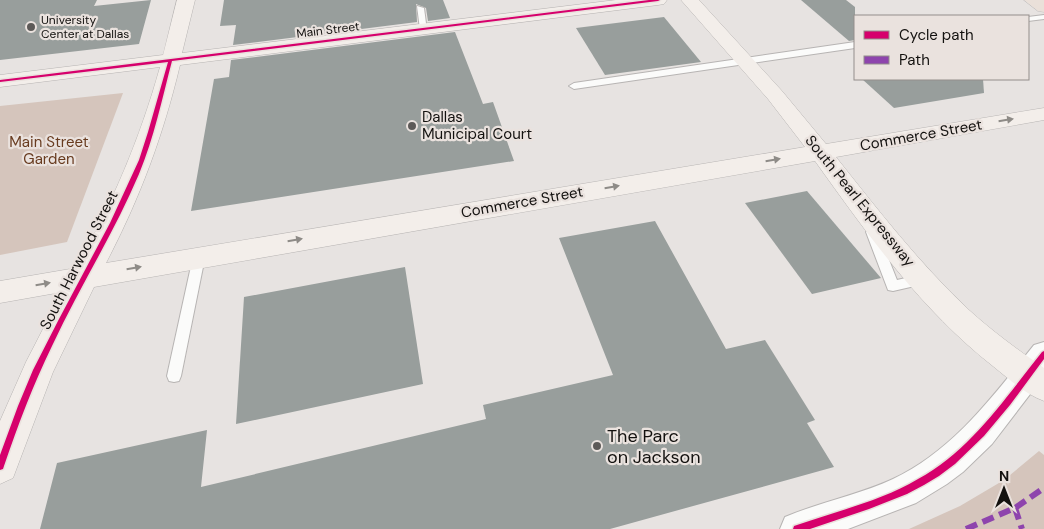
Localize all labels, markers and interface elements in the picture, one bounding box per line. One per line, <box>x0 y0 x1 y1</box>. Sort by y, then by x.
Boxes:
place label: University Center at Dallas <box>41 12 129 42</box>
legend <box>854 15 1029 80</box>
street label: Main Street <box>295 18 361 42</box>
marker: University Center at Dallas <box>25 21 37 33</box>
text: Cycle path <box>899 25 974 45</box>
text: Path <box>899 50 930 70</box>
place label: Dallas Municipal Court <box>422 107 532 144</box>
street label: Commerce Street <box>858 114 984 156</box>
one-way arrow <box>998 116 1014 124</box>
marker: Dallas Municipal Court <box>406 120 418 132</box>
street label: South Pearl Expressway <box>801 131 920 271</box>
park label: Main Street Garden <box>9 132 89 169</box>
one-way arrow <box>765 155 781 163</box>
street label: Commerce Street <box>459 181 585 223</box>
one-way arrow <box>605 182 621 190</box>
street label: South Harwood Street <box>35 187 123 333</box>
one-way arrow <box>287 236 303 244</box>
one-way arrow <box>127 263 143 271</box>
one-way arrow <box>36 279 52 287</box>
place label: The Parc on Jackson <box>607 424 701 469</box>
marker: The Parc on Jackson <box>591 440 603 452</box>
north arrow <box>979 464 1029 514</box>
text: N <box>999 467 1009 485</box>

